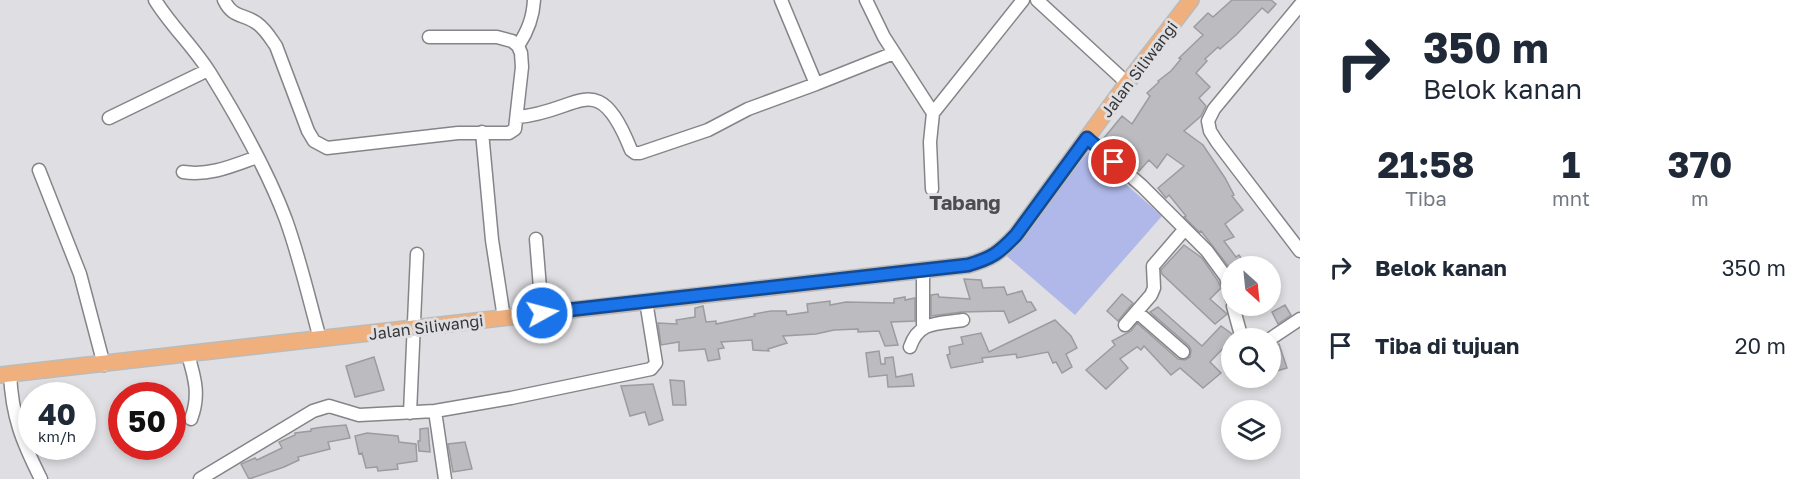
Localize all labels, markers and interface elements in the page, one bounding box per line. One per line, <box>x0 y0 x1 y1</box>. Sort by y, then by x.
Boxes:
street label: Jalan Siliwangi <box>1096 17 1182 121</box>
text: 350 m <box>1423 22 1549 72</box>
icon: right <box>1324 24 1402 102</box>
text: Belok kanan <box>1423 73 1582 105</box>
pin <box>1088 136 1139 187</box>
text: 21:58 <box>1378 143 1475 186</box>
text: 1 <box>1562 143 1580 186</box>
text: 370 <box>1667 143 1732 186</box>
icon: arrive <box>1097 145 1130 178</box>
text: Tiba <box>1405 186 1447 210</box>
text: mnt <box>1552 186 1590 210</box>
text: m <box>1691 186 1709 210</box>
district label: Tabang <box>929 190 1001 214</box>
icon: right <box>1324 251 1357 284</box>
text: Belok kanan <box>1375 254 1507 281</box>
text: 350 m <box>1722 254 1786 281</box>
north arrow <box>1221 256 1281 316</box>
map controls <box>1221 256 1281 460</box>
position arrow <box>510 281 574 345</box>
street label: Jalan Siliwangi <box>367 310 485 344</box>
button: search <box>1221 328 1281 388</box>
icon: arrive <box>1324 329 1357 362</box>
text: Tiba di tujuan <box>1375 332 1519 359</box>
text: 20 m <box>1735 332 1786 359</box>
speed limit sign: 50 <box>108 382 186 460</box>
text: 40 <box>38 396 76 432</box>
button: layers <box>1221 400 1281 460</box>
text: km/h <box>38 427 76 445</box>

